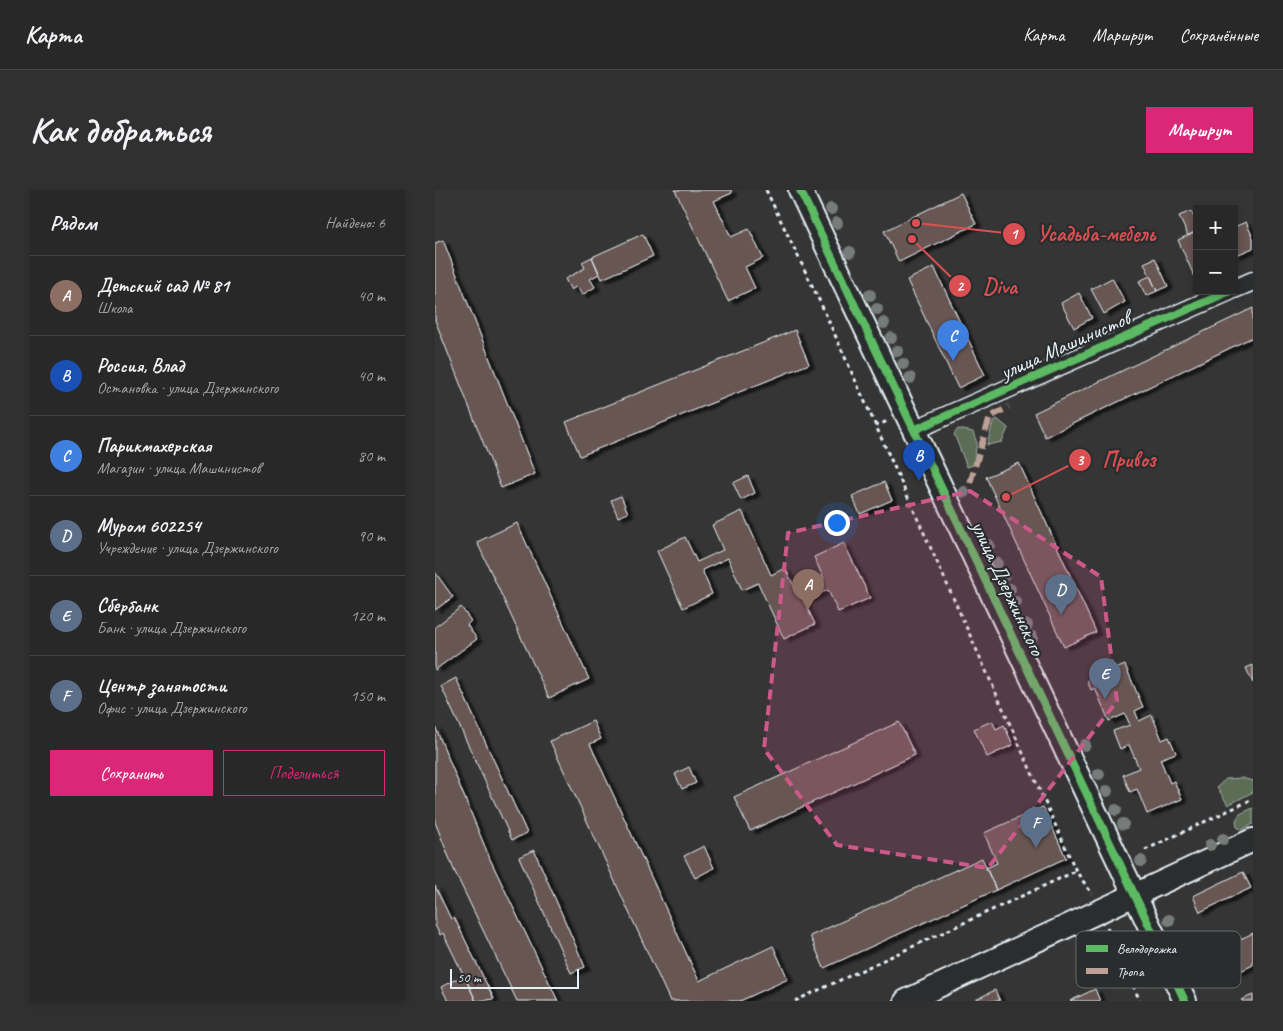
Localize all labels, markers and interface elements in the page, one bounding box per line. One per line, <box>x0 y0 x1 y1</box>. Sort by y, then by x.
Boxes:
text: Карта <box>25 20 82 50</box>
text: Карта <box>1023 24 1064 46</box>
text: Маршрут <box>1092 24 1152 46</box>
text: Сохранённые <box>1180 24 1258 46</box>
button: Маршрут <box>1146 107 1253 153</box>
text: Как добраться <box>30 108 211 153</box>
map controls <box>1193 205 1238 295</box>
button: + <box>1193 205 1238 250</box>
text: Рядом <box>50 210 97 236</box>
text: Найдено: 6 <box>325 213 385 233</box>
callout: Усадьба-мебель <box>1001 215 1165 252</box>
text: Усадьба-мебель <box>1037 220 1157 248</box>
text: 1 <box>1011 225 1020 244</box>
button: − <box>1193 250 1238 295</box>
callout: Diva <box>948 268 1027 305</box>
text: Diva <box>983 273 1019 301</box>
text: Детский сад № 81 <box>97 274 229 298</box>
text: 2 <box>957 277 965 296</box>
text: A <box>62 286 70 306</box>
text: 40 m <box>358 286 385 306</box>
text: Школа <box>97 298 132 318</box>
street label: улица Машинистов <box>994 303 1138 386</box>
pin: C <box>937 320 969 361</box>
text: Россия, Влад <box>97 354 184 378</box>
text: B <box>62 366 70 386</box>
text: 40 m <box>358 366 385 386</box>
text: Остановка · улица Дзержинского <box>97 378 278 398</box>
text: Парикмахерская <box>97 434 212 458</box>
pin: B <box>903 440 935 481</box>
callout: Привоз <box>1067 441 1165 478</box>
text: C <box>62 446 70 466</box>
text: 80 m <box>358 446 385 466</box>
text: Привоз <box>1103 446 1157 474</box>
text: 3 <box>1077 451 1085 470</box>
text: Магазин · улица Машинистов <box>97 458 261 478</box>
your location <box>824 510 850 536</box>
text: Муром 602254 <box>97 514 200 538</box>
street label: улица Дзержинского <box>965 515 1051 661</box>
text: D <box>61 526 71 546</box>
text: 90 m <box>358 526 385 546</box>
text: Учреждение · улица Дзержинского <box>97 538 278 558</box>
pin: A <box>792 569 824 610</box>
pin: D <box>1045 574 1077 615</box>
text: Сбербанк <box>97 594 158 618</box>
text: E <box>62 606 70 626</box>
text: 120 m <box>351 606 385 626</box>
text: Банк · улица Дзержинского <box>97 618 246 638</box>
pin: E <box>1089 658 1121 699</box>
text: Центр занятости <box>97 674 227 698</box>
text: F <box>62 686 70 706</box>
text: 150 m <box>351 686 385 706</box>
text: Офис · улица Дзержинского <box>97 698 247 718</box>
button: Сохранить <box>50 750 213 796</box>
button: Поделиться <box>223 750 385 796</box>
pin: F <box>1020 807 1052 848</box>
legend <box>1076 931 1241 988</box>
text: Велодорожка <box>1117 940 1178 957</box>
text: Тропа <box>1117 963 1145 980</box>
scale bar <box>450 966 579 989</box>
text: 50 m <box>457 969 481 986</box>

